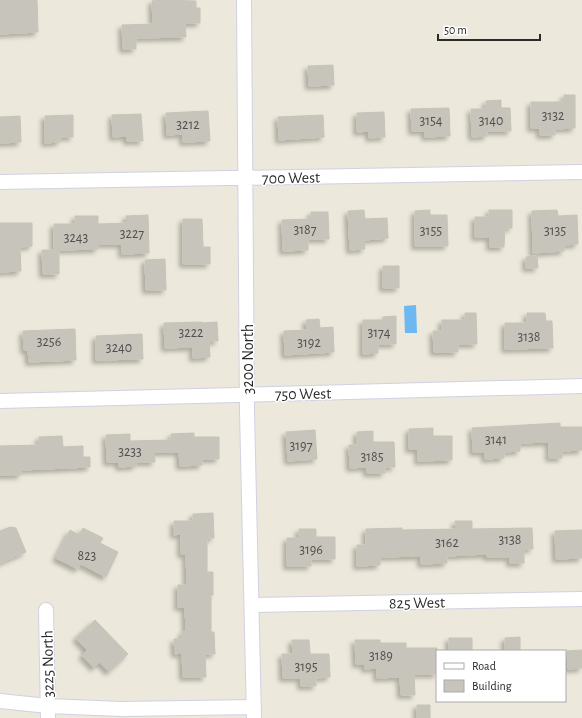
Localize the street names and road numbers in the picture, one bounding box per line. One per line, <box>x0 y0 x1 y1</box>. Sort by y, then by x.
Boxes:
street label: 700 West <box>262 169 320 187</box>
street label: 3200 North <box>240 324 256 394</box>
street label: 750 West <box>275 386 331 402</box>
street label: 825 West <box>389 595 445 611</box>
street label: 3225 North <box>39 630 57 698</box>

